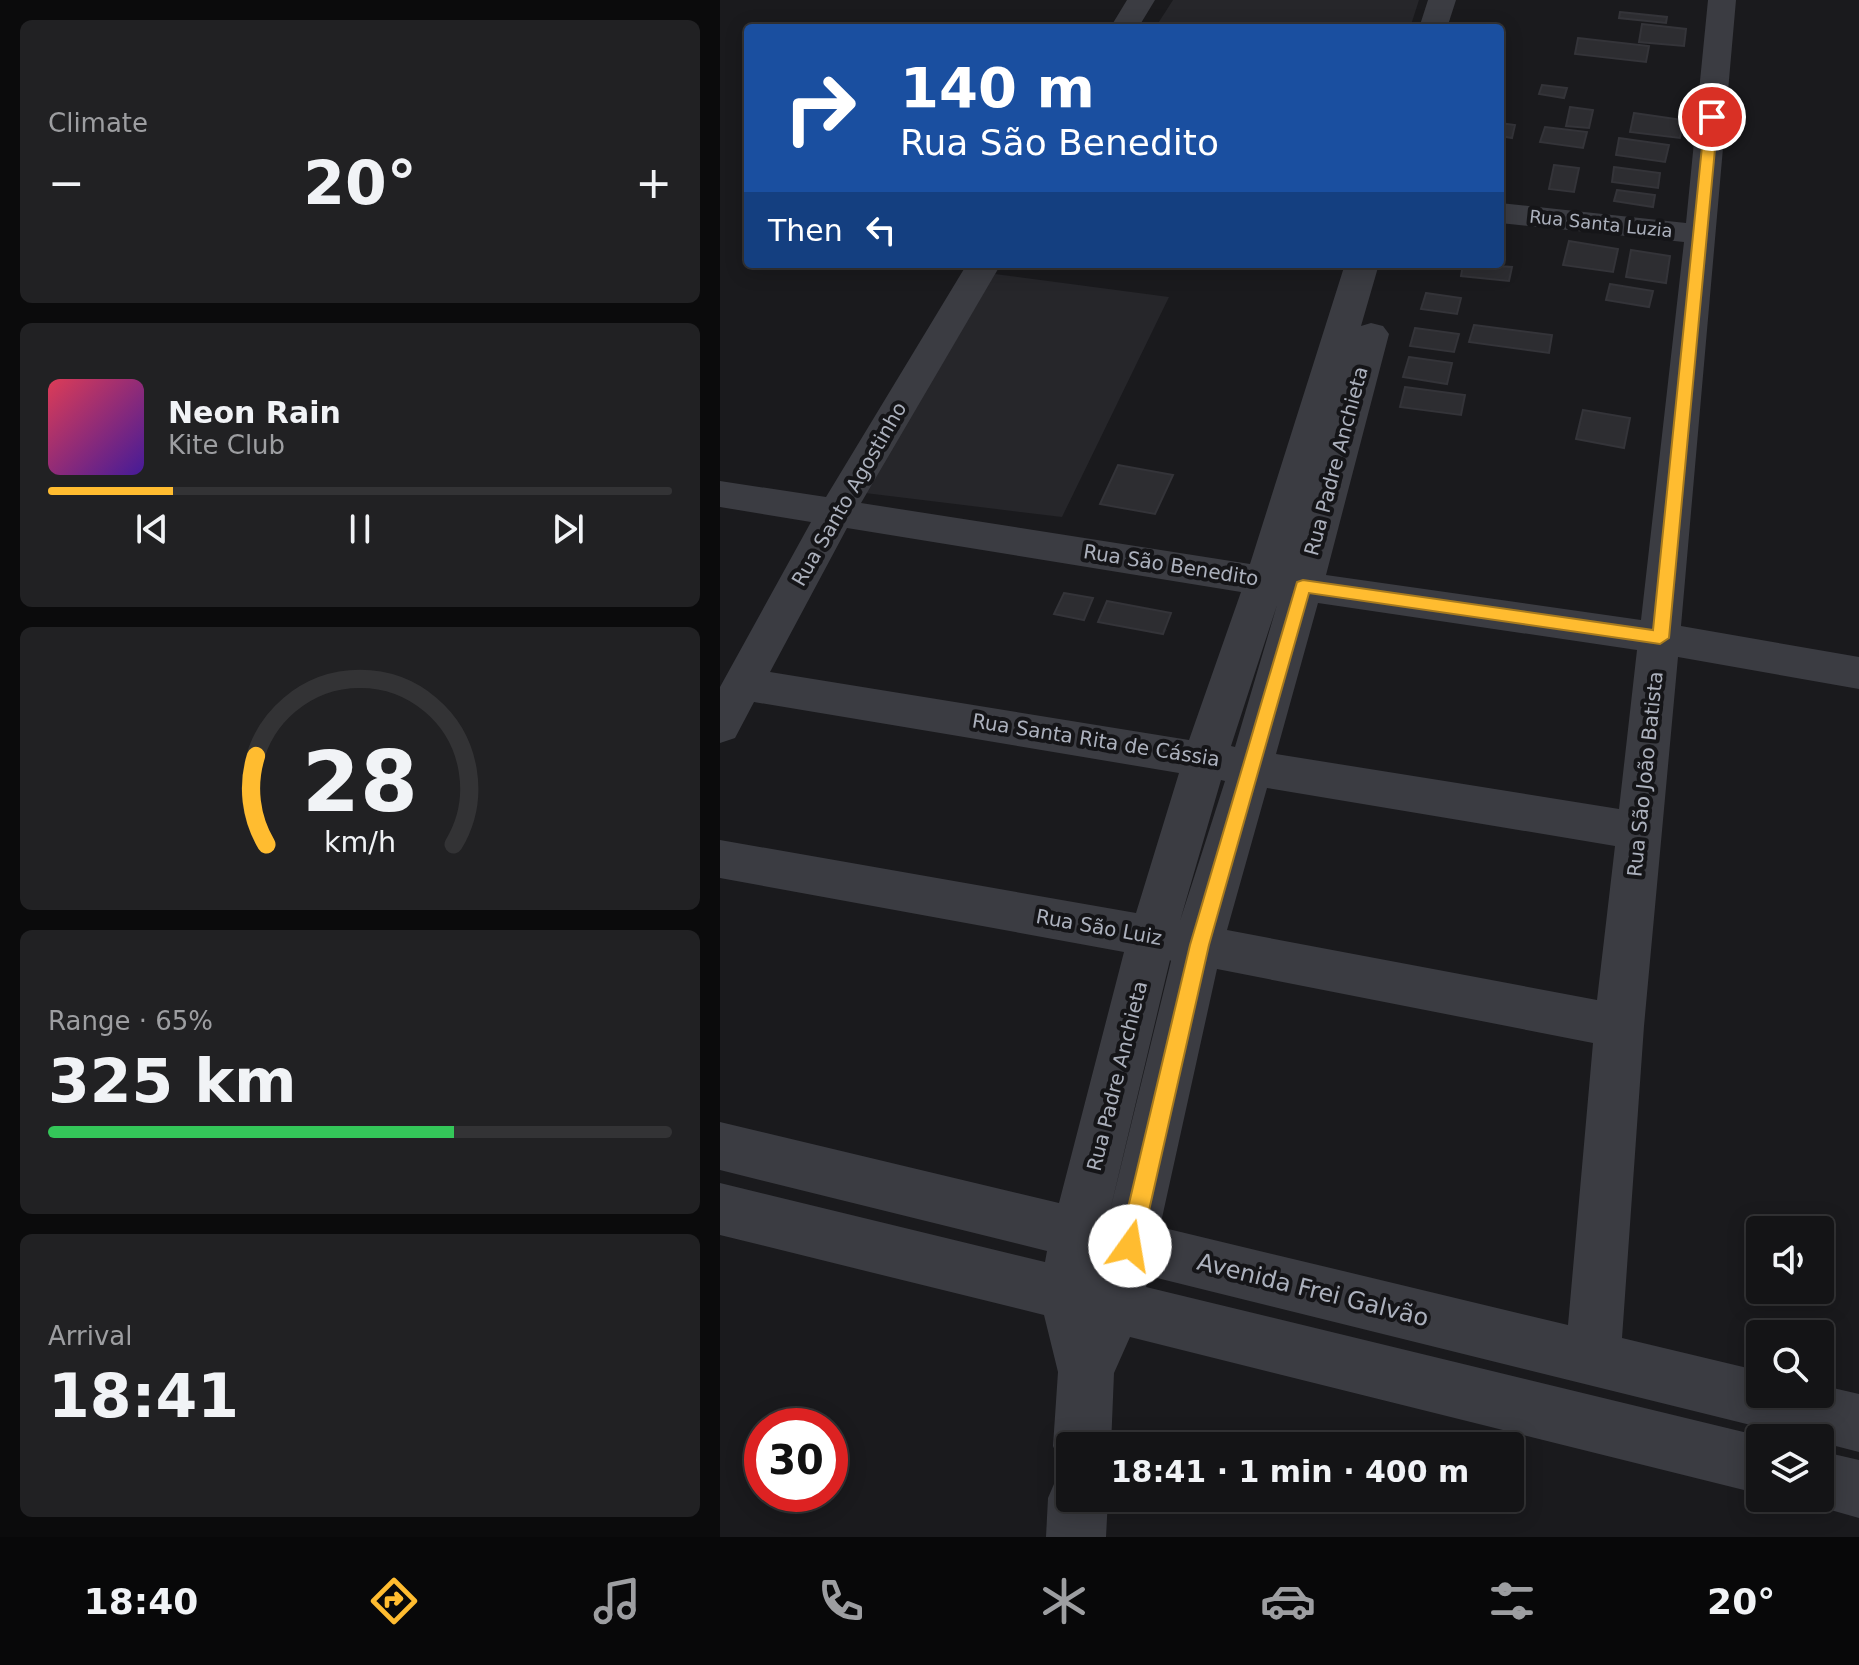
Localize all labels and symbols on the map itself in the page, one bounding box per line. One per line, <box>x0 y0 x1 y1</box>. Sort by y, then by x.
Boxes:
pin <box>1678 83 1746 151</box>
street label: Rua Santa Luzia <box>1528 206 1674 241</box>
street label: Rua Padre Anchieta <box>1299 364 1373 558</box>
street label: Rua Santo Agostinho <box>787 398 911 590</box>
street label: Rua São Benedito <box>1082 539 1260 591</box>
street label: Rua São João Batista <box>1622 670 1668 878</box>
street label: Rua Santa Rita de Cássia <box>970 709 1222 771</box>
street label: Rua São Luiz <box>1034 904 1164 950</box>
street label: Rua Padre Anchieta <box>1082 979 1152 1173</box>
position arrow <box>1088 1204 1172 1288</box>
street label: Avenida Frei Galvão <box>1194 1248 1432 1332</box>
speed limit sign: 30 <box>744 1408 848 1512</box>

